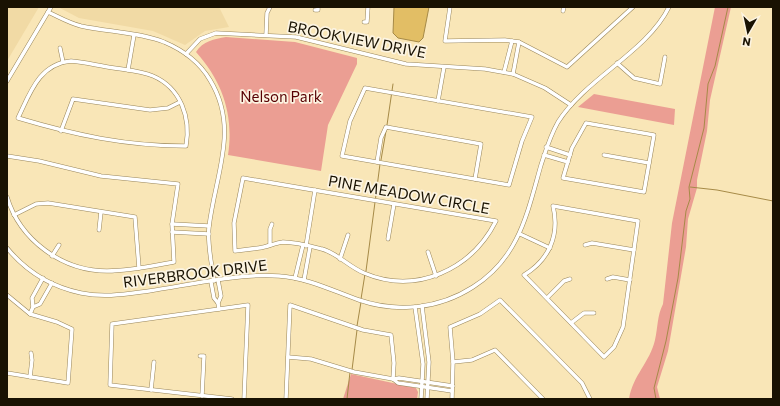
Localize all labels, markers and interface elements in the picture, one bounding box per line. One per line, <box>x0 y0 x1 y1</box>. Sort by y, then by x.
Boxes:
north arrow <box>728 12 768 52</box>
street label: BROOKVIEW DRIVE <box>286 17 428 61</box>
text: N <box>741 35 751 49</box>
park label: Nelson Park <box>240 87 322 105</box>
street label: PINE MEADOW CIRCLE <box>327 171 491 217</box>
street label: RIVERBROOK DRIVE <box>122 255 268 291</box>

